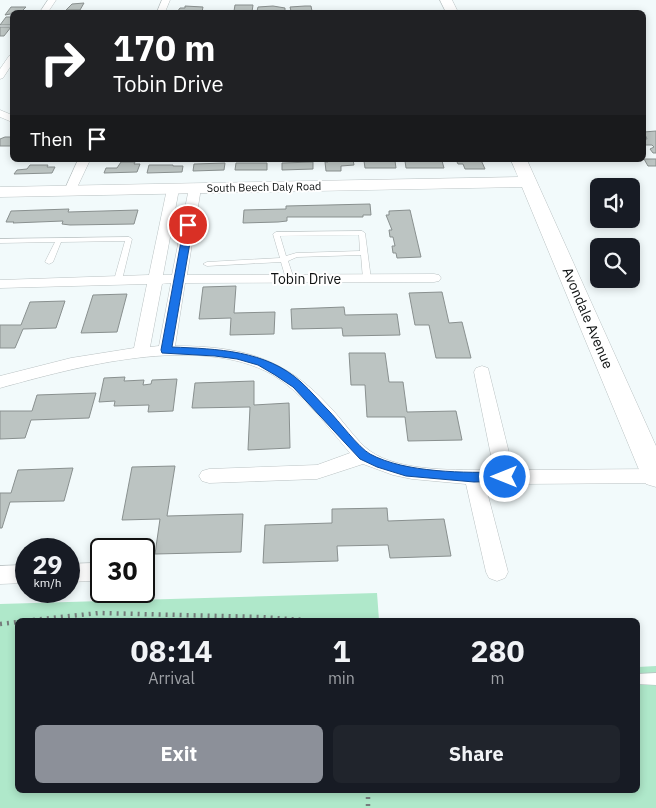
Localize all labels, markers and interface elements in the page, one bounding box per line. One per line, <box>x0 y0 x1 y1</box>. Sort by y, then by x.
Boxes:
text: 170 m <box>113 25 216 71</box>
icon: right <box>30 30 95 95</box>
text: Tobin Drive <box>113 69 223 98</box>
icon: arrive <box>83 125 111 153</box>
text: Then <box>30 127 73 151</box>
map controls <box>590 178 640 288</box>
button: sound <box>590 178 640 228</box>
street label: South Beech Daly Road <box>207 179 321 195</box>
pin <box>167 204 209 246</box>
icon: arrive <box>174 211 202 239</box>
button: search <box>590 238 640 288</box>
street label: Avondale Avenue <box>559 265 618 372</box>
street label: Tobin Drive <box>271 270 341 288</box>
position arrow <box>478 450 530 502</box>
speed limit sign: 30 <box>90 538 155 603</box>
text: 29 <box>32 548 63 581</box>
text: km/h <box>33 575 62 590</box>
text: 08:14 <box>131 631 212 670</box>
text: 1 <box>332 631 350 670</box>
text: 280 <box>470 631 524 670</box>
text: Arrival <box>148 668 195 688</box>
text: min <box>328 668 355 688</box>
text: m <box>490 668 504 688</box>
button: Exit <box>35 725 323 783</box>
button: Share <box>333 725 620 783</box>

